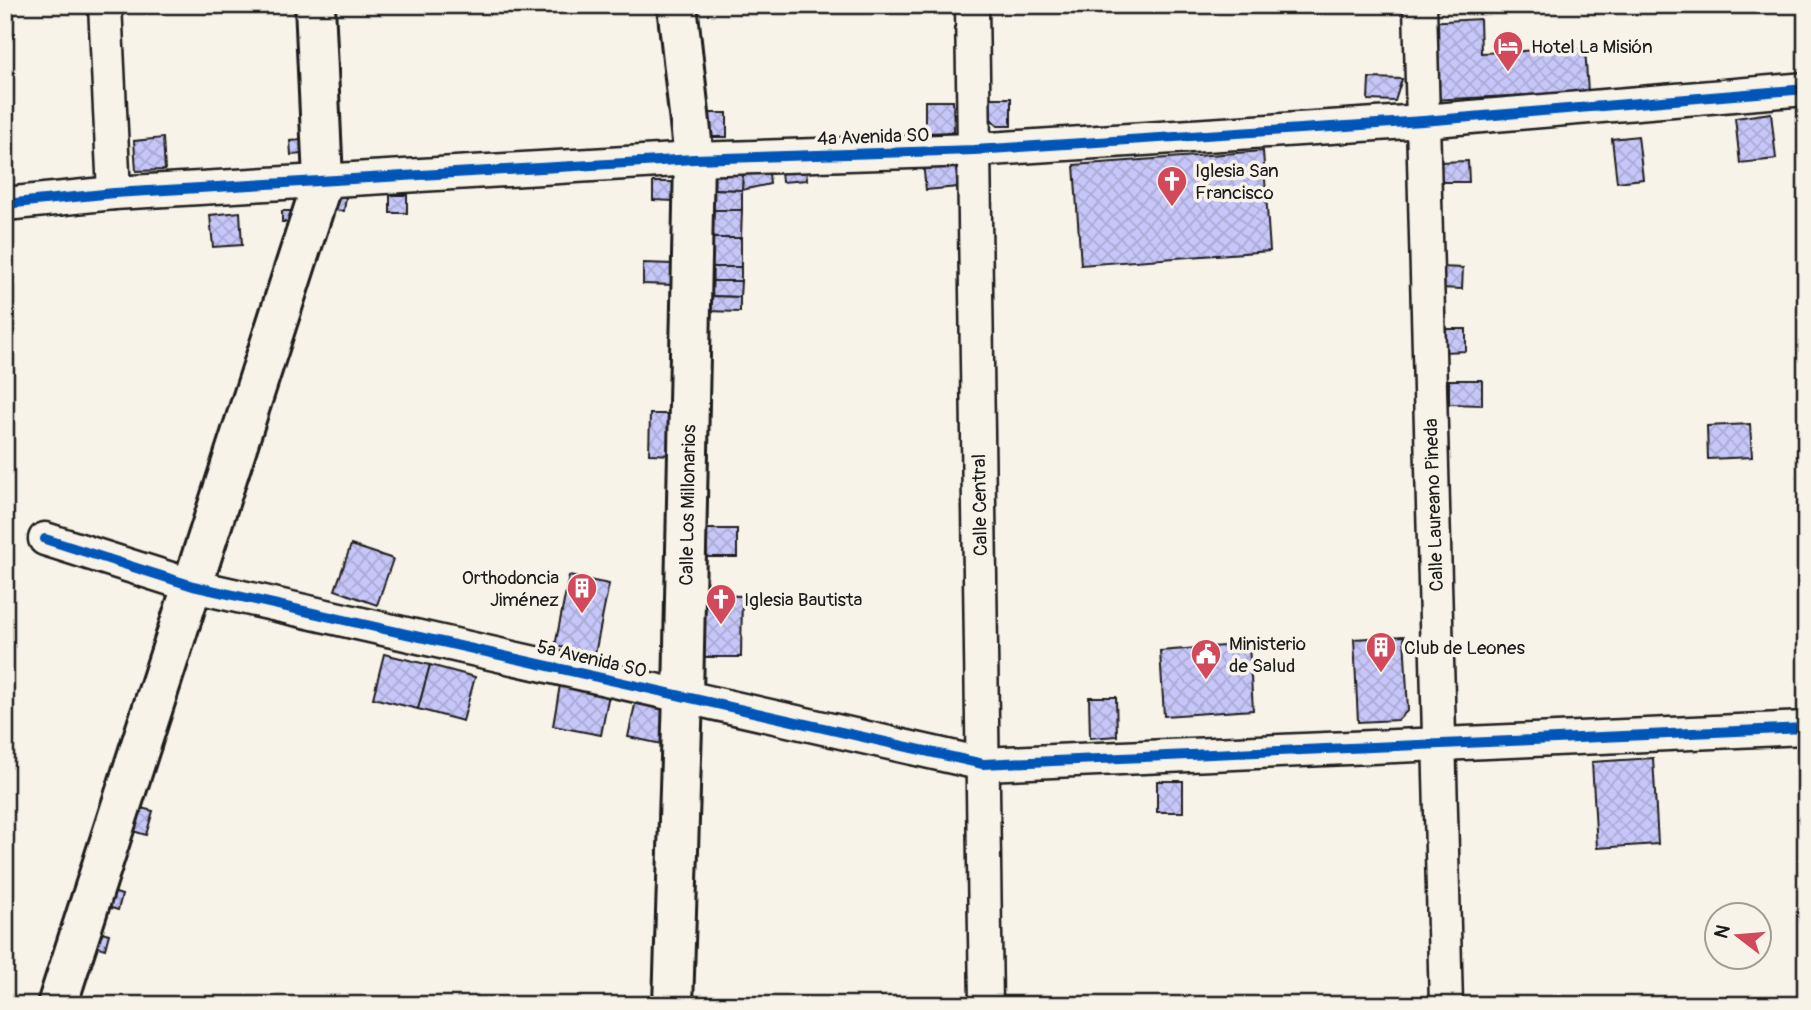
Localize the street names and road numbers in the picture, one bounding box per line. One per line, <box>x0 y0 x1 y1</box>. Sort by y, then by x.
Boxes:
street label: 4a Avenida SO <box>817 123 930 151</box>
street label: Calle Laureano Pineda <box>1419 418 1449 592</box>
street label: Calle Los Millonarios <box>675 424 701 586</box>
street label: Calle Central <box>967 454 993 556</box>
street label: 5a Avenida SO <box>535 635 649 683</box>

